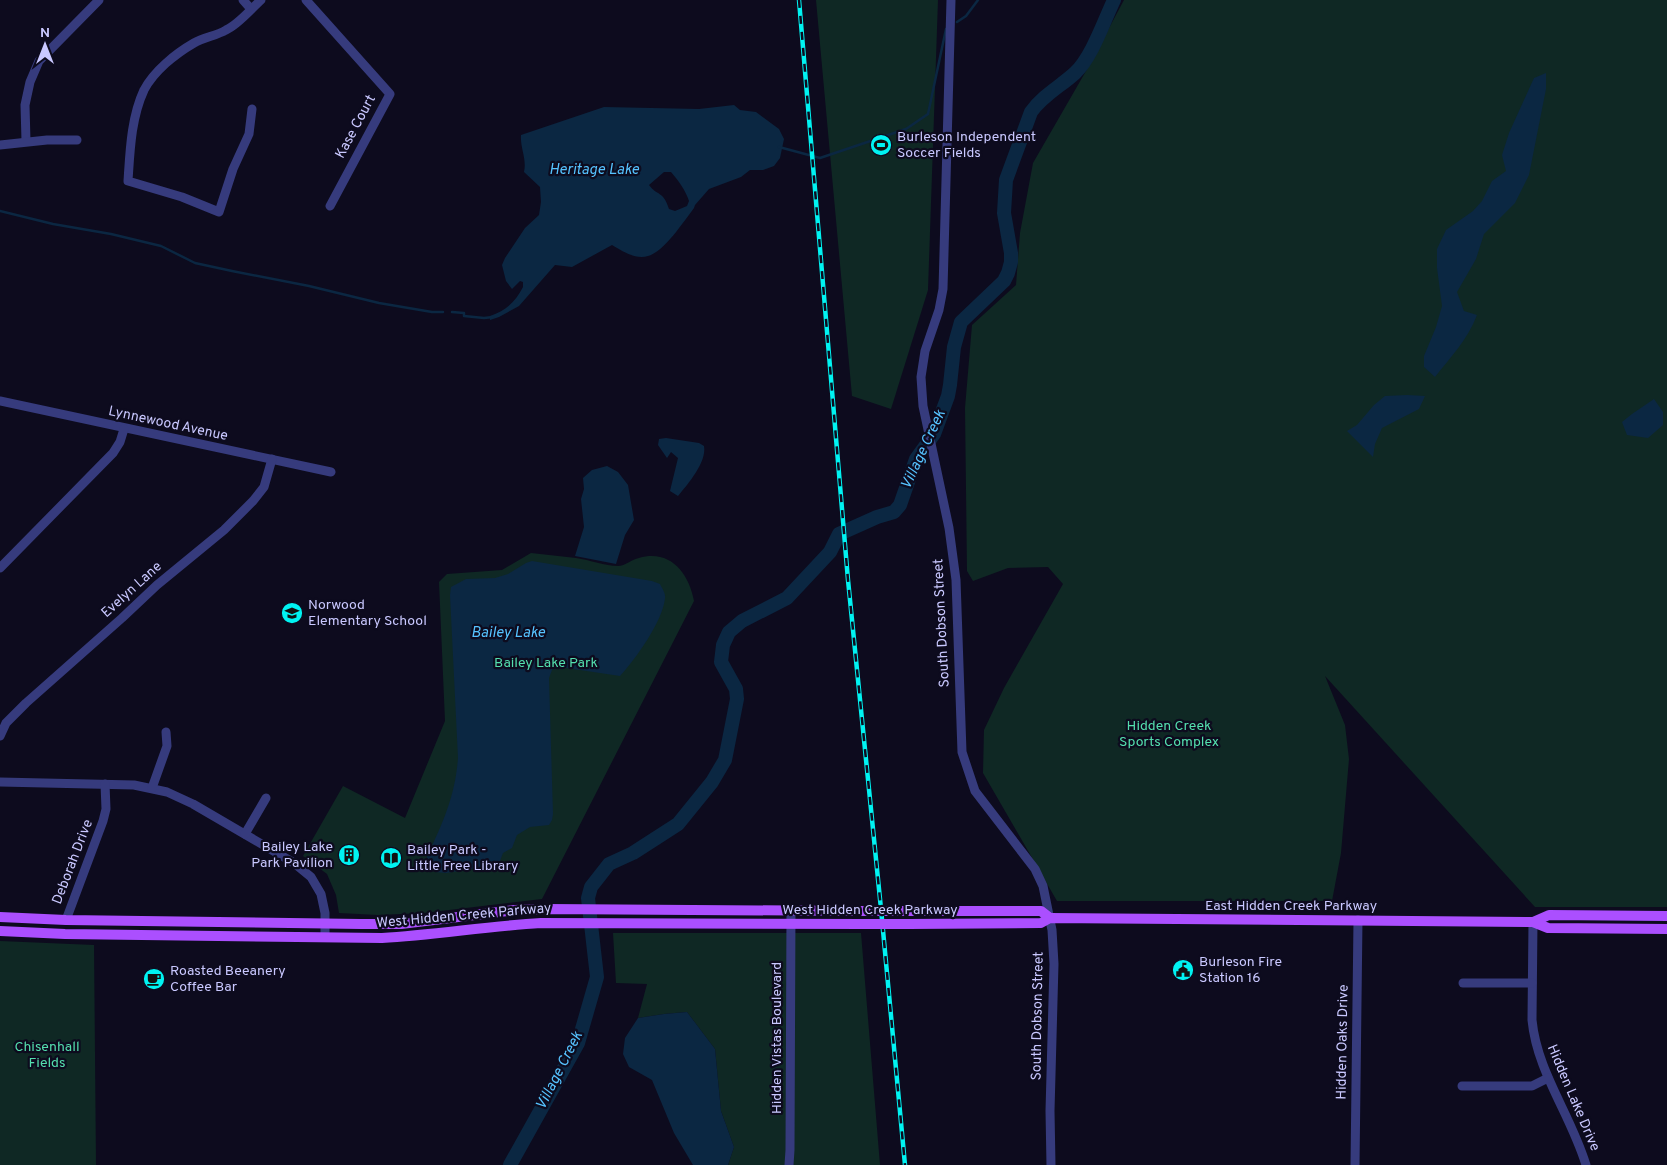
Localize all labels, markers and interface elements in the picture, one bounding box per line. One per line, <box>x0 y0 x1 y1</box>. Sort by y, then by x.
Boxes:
north arrow <box>20 20 70 70</box>
text: N <box>40 25 50 42</box>
street label: Kase Court <box>332 92 380 162</box>
place label: Burleson Independent Soccer Fields <box>897 129 1036 162</box>
sports icon: Burleson Independent Soccer Fields <box>869 133 893 157</box>
water label: Heritage Lake <box>549 161 639 180</box>
street label: Lynnewood Avenue <box>107 403 229 445</box>
water label: Village Creek <box>897 407 951 493</box>
street label: Evelyn Lane <box>98 558 166 622</box>
street label: South Dobson Street <box>930 558 954 688</box>
place label: Norwood Elementary School <box>308 597 427 630</box>
school or university icon: Norwood Elementary School <box>280 601 304 625</box>
water label: Bailey Lake <box>471 624 545 643</box>
park label: Bailey Lake Park <box>494 655 598 672</box>
park label: Hidden Creek Sports Complex <box>1119 718 1219 751</box>
street label: Deborah Drive <box>49 817 97 907</box>
place label: Bailey Lake Park Pavilion <box>251 839 333 872</box>
place label: Bailey Park - Little Free Library <box>407 842 518 875</box>
building icon: Bailey Lake Park Pavilion <box>337 843 361 867</box>
library icon: Bailey Park - Little Free Library <box>379 846 403 870</box>
street label: East Hidden Creek Parkway <box>1205 898 1377 915</box>
street label: West Hidden Creek Parkway <box>376 900 552 932</box>
street label: West Hidden Creek Parkway <box>782 902 958 919</box>
street label: South Dobson Street <box>1028 951 1048 1081</box>
place label: Burleson Fire Station 16 <box>1199 954 1282 987</box>
public building icon: Burleson Fire Station 16 <box>1171 958 1195 982</box>
street label: Hidden Vistas Boulevard <box>769 962 786 1114</box>
place label: Roasted Beeanery Coffee Bar <box>170 963 286 996</box>
cafe icon: Roasted Beeanery Coffee Bar <box>142 967 166 991</box>
street label: Hidden Oaks Drive <box>1333 984 1353 1100</box>
water label: Village Creek <box>532 1028 588 1113</box>
park label: Chisenhall Fields <box>14 1039 80 1072</box>
street label: Hidden Lake Drive <box>1543 1042 1603 1154</box>

